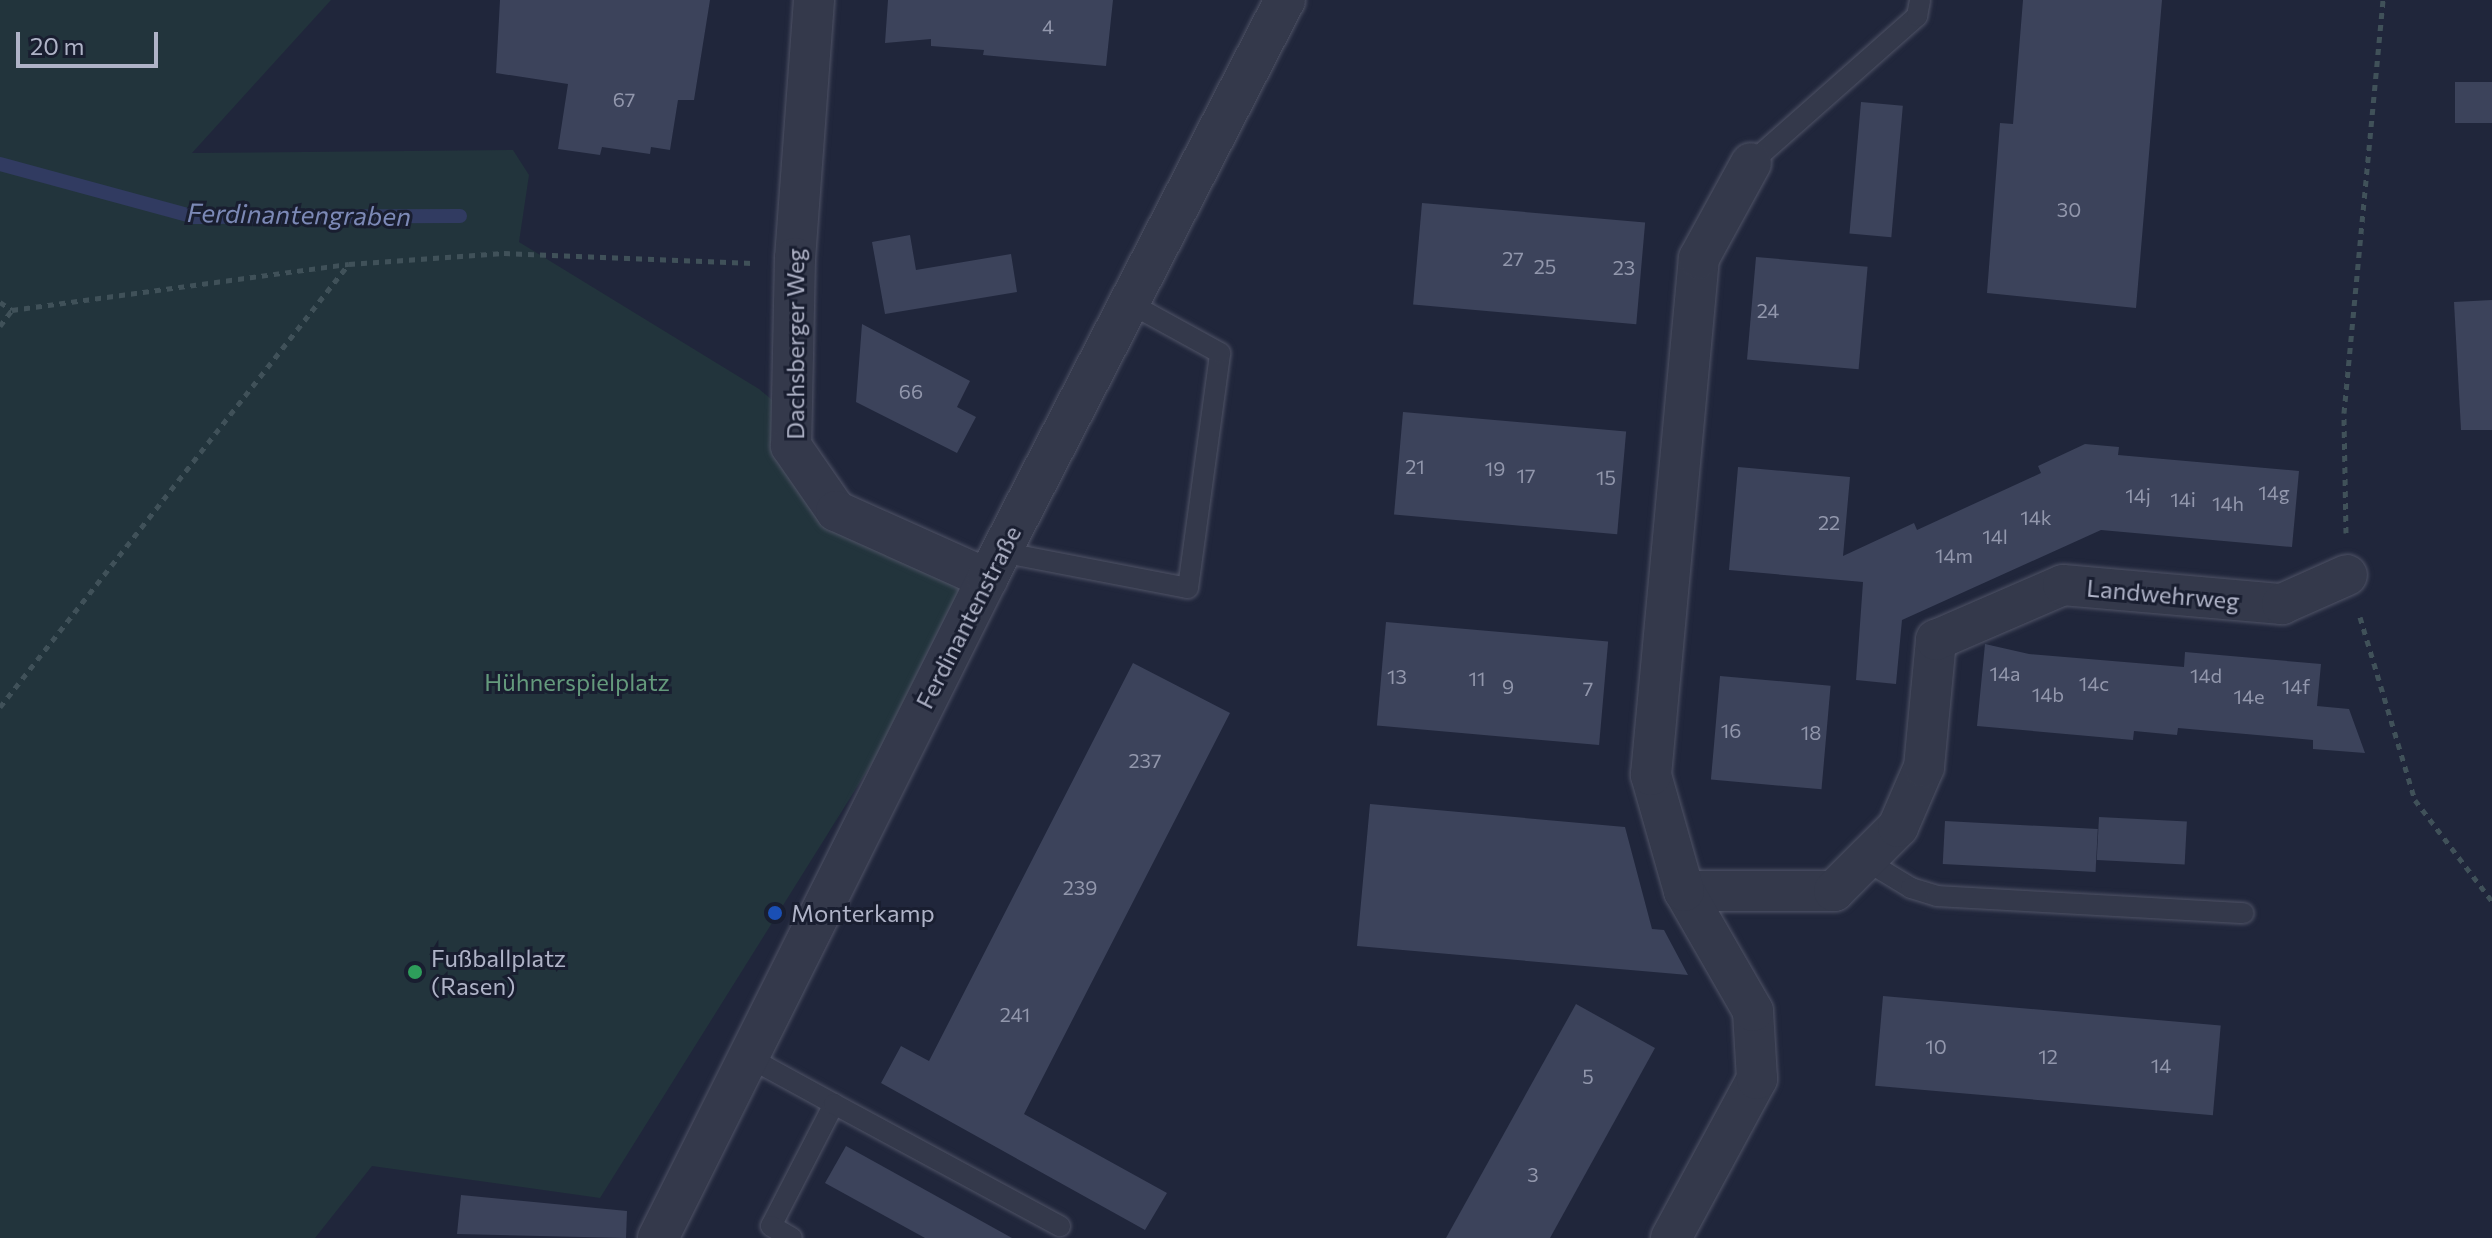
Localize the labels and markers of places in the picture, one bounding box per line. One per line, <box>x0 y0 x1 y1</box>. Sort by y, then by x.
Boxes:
place label: Monterkamp <box>791 899 935 927</box>
marker: Monterkamp <box>766 904 784 922</box>
place label: Fußballplatz (Rasen) <box>431 944 566 1000</box>
marker: Fußballplatz (Rasen) <box>406 963 424 981</box>

